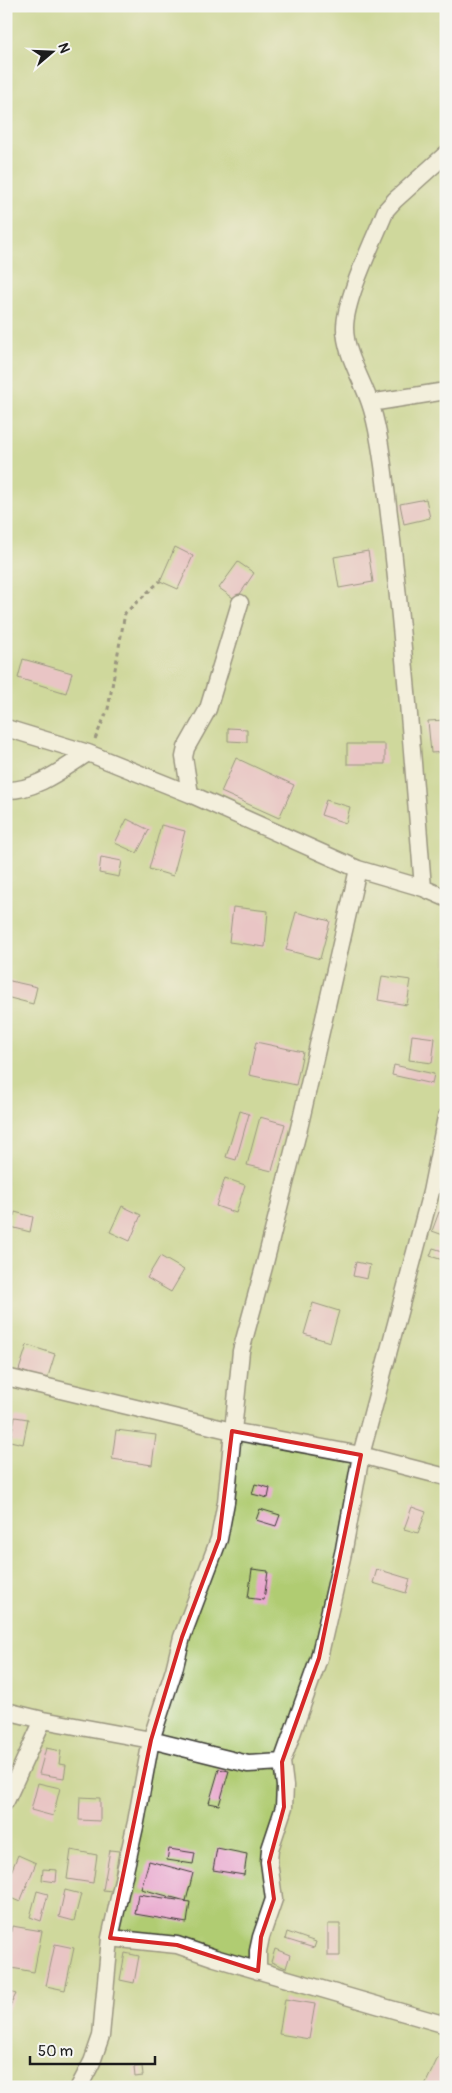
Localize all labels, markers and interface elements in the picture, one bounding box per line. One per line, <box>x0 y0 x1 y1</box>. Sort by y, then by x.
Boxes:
north arrow <box>28 28 78 78</box>
text: N <box>54 41 73 55</box>
scale bar <box>30 2033 155 2065</box>
text: 50 m <box>38 2042 73 2061</box>

